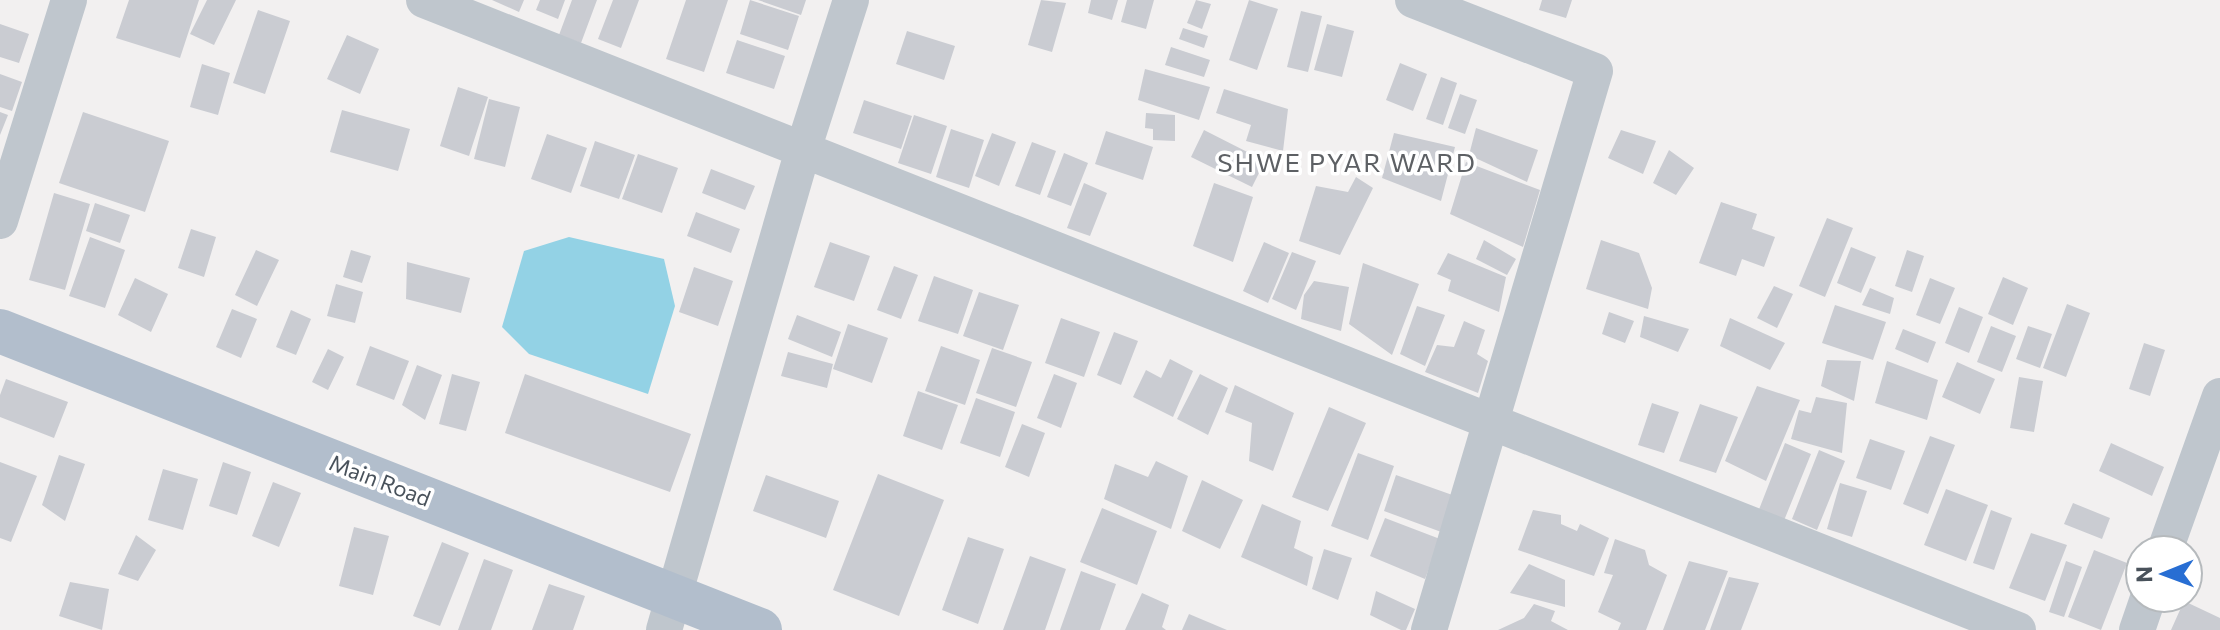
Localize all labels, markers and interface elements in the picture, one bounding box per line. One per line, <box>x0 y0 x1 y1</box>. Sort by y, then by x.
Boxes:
district label: SHWE PYAR WARD <box>1217 146 1477 177</box>
street label: Main Road <box>326 448 434 512</box>
north arrow <box>2124 534 2204 614</box>
text: N <box>2130 566 2157 583</box>

